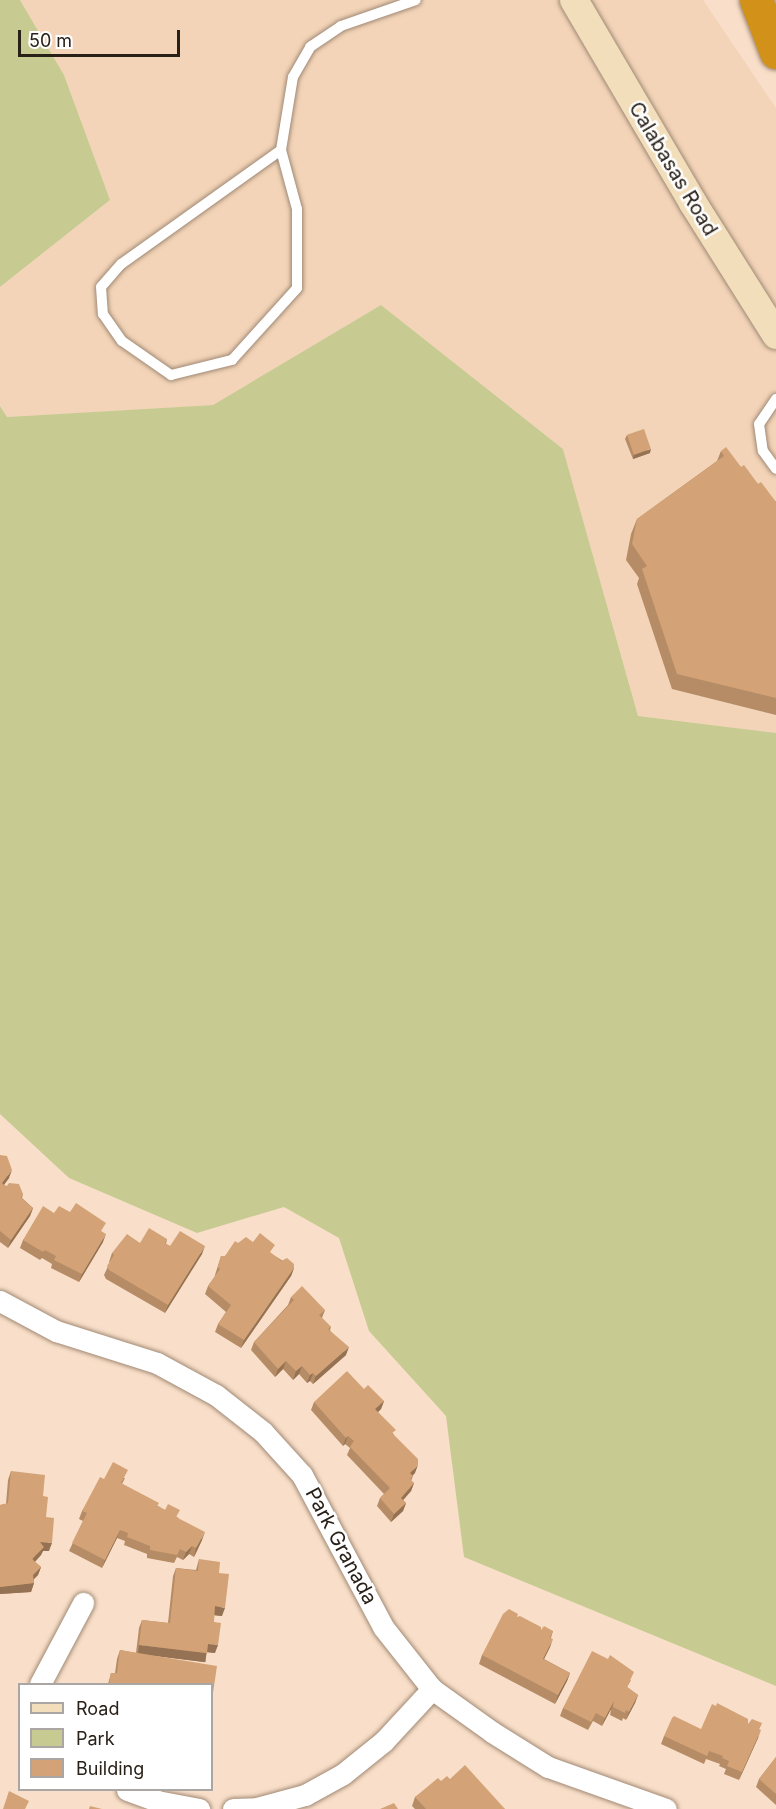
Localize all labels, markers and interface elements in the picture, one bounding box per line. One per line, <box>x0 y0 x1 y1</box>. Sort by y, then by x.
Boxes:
scale bar <box>21 18 183 56</box>
text: 50 m <box>29 30 72 51</box>
street label: Calabasas Road <box>624 98 722 240</box>
street label: Park Granada <box>300 1484 382 1608</box>
legend <box>18 1683 213 1791</box>
text: Road <box>76 1698 119 1719</box>
text: Park <box>76 1728 115 1749</box>
text: Building <box>76 1758 144 1779</box>

